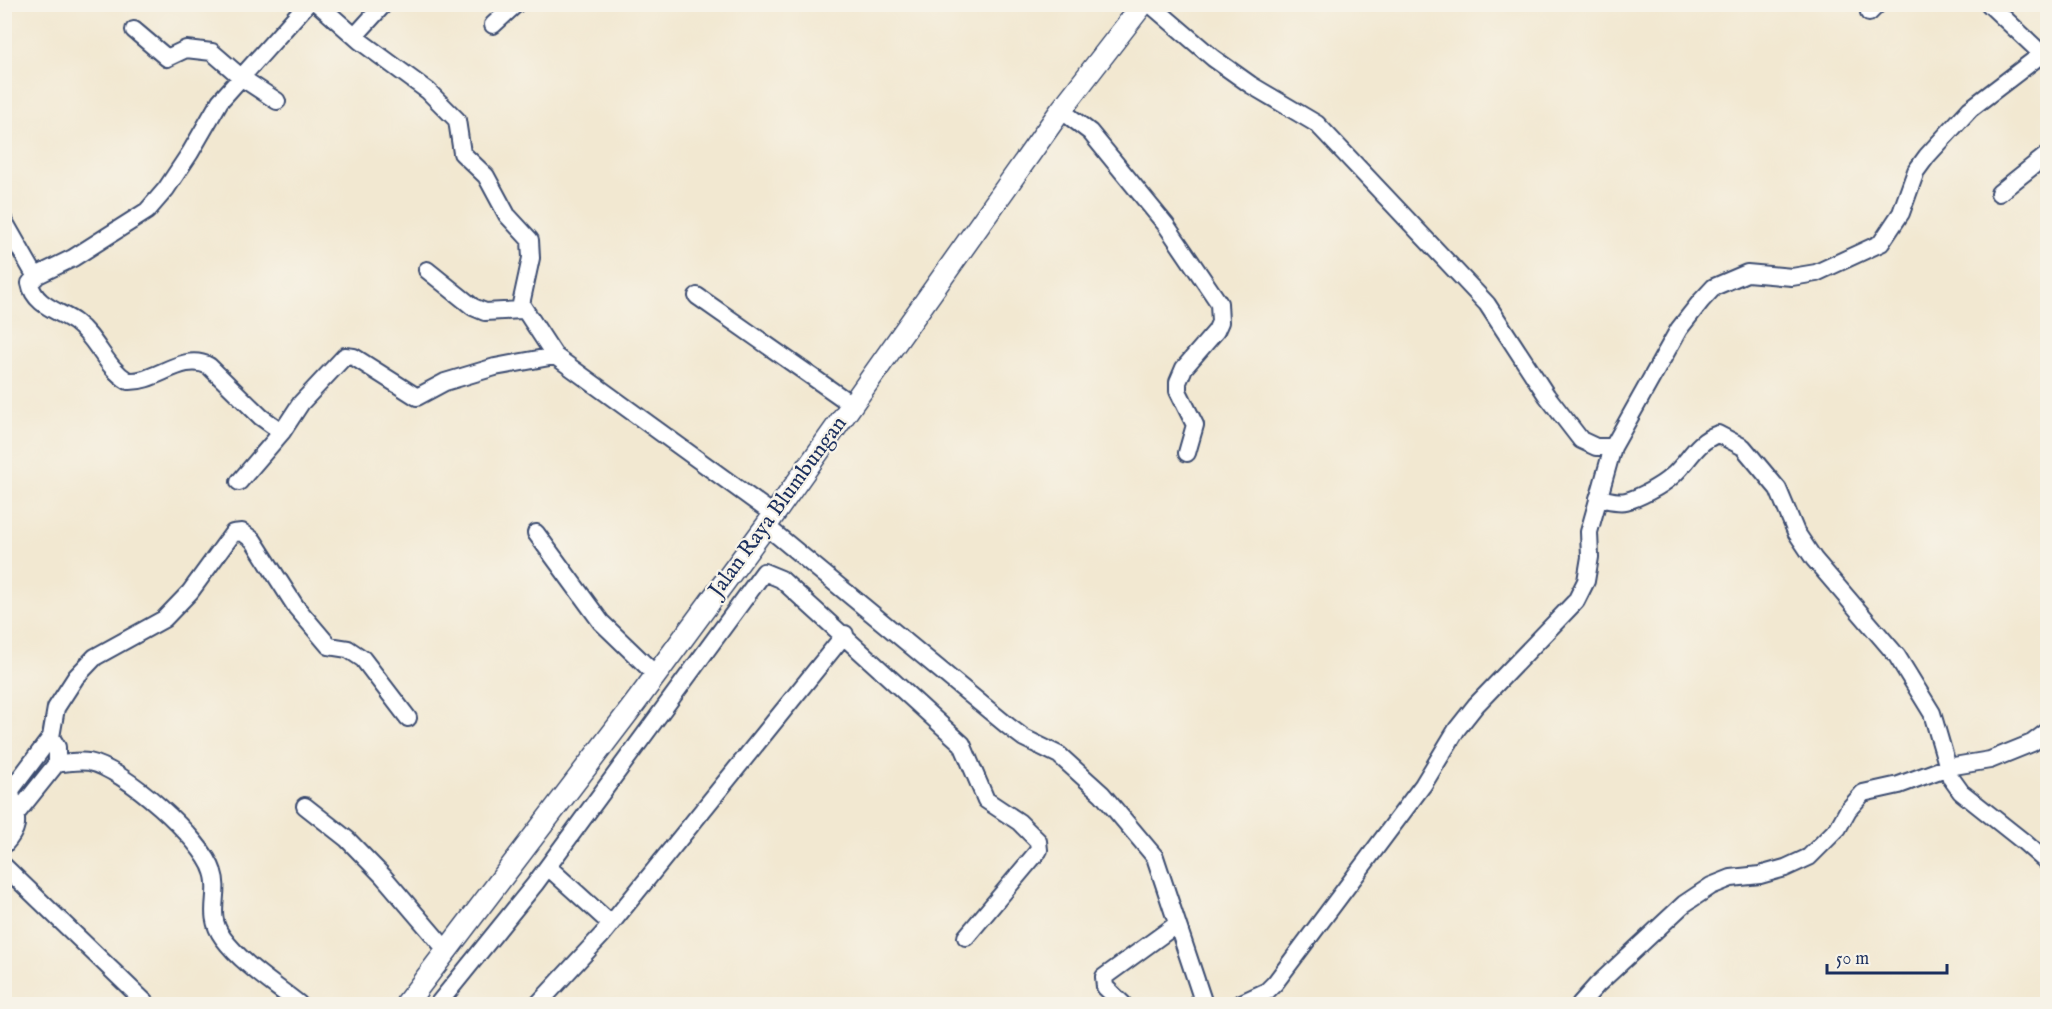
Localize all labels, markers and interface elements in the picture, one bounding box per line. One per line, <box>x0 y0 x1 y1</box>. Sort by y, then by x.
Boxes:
street label: Jalan Raya Blumbungan <box>701 411 853 606</box>
scale bar <box>1827 937 1947 975</box>
text: 50 m <box>1836 948 1869 971</box>

